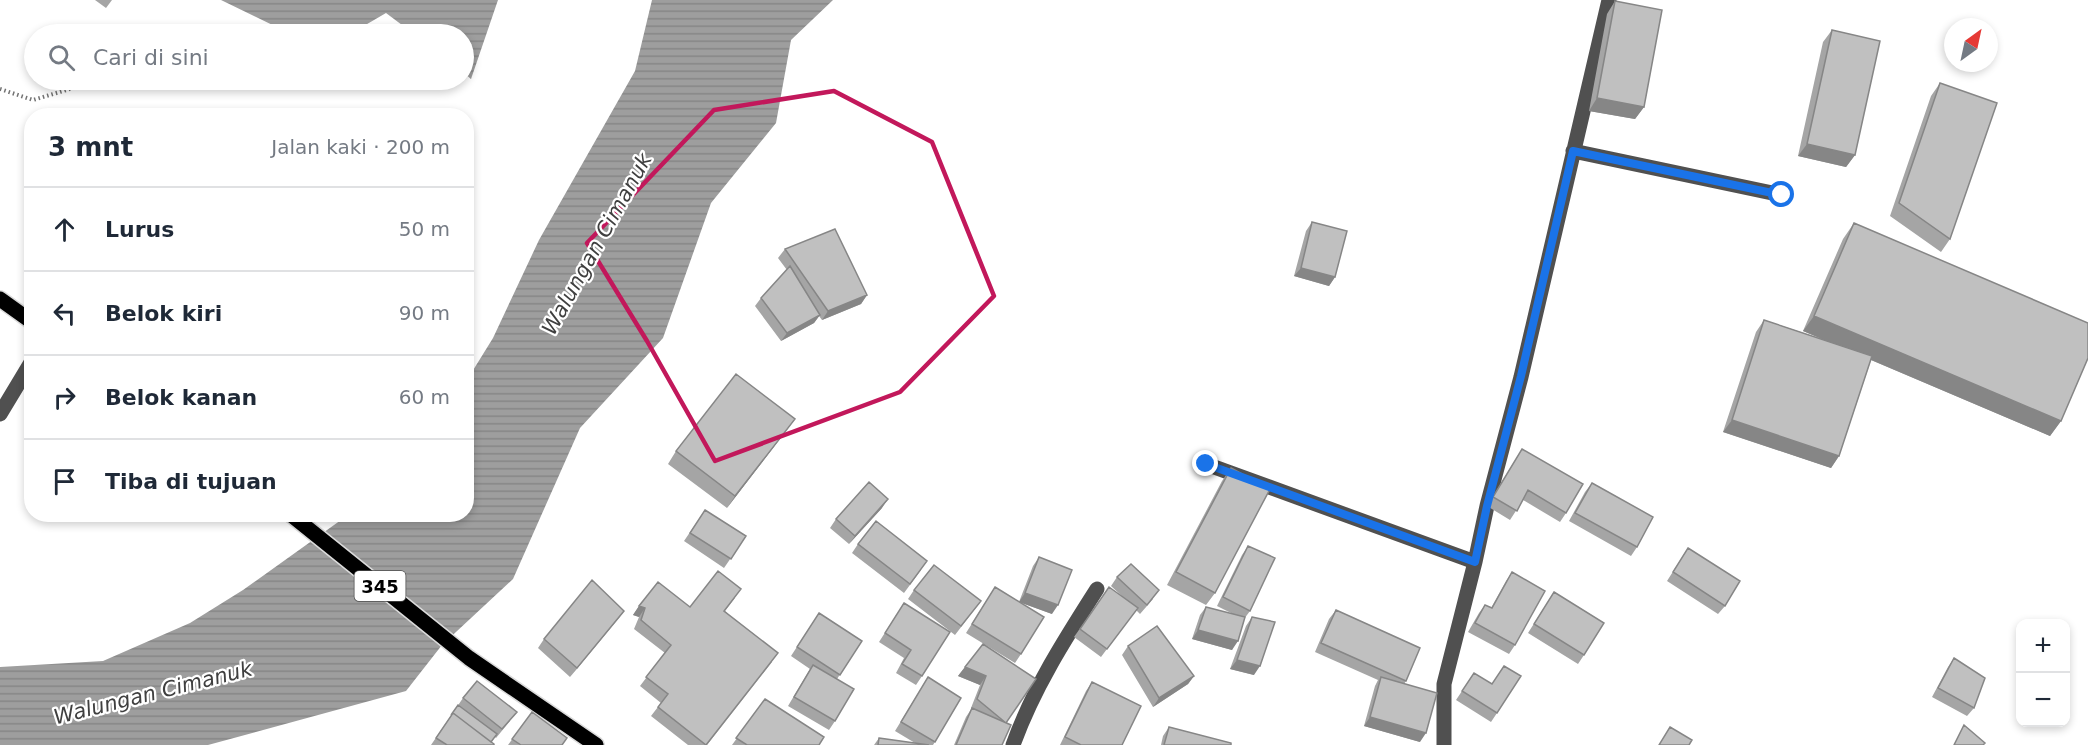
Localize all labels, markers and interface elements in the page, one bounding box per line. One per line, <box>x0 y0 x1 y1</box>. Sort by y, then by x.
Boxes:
north arrow <box>1944 18 1998 72</box>
search box <box>24 24 474 90</box>
icon: search <box>45 41 78 74</box>
text: Cari di sini <box>93 45 209 70</box>
text: 3 mnt <box>48 132 133 162</box>
text: Jalan kaki · 200 m <box>271 135 450 159</box>
water label: Walungan Cimanuk <box>537 148 657 339</box>
route start <box>1768 181 1794 207</box>
icon: ahead <box>48 213 81 246</box>
text: Lurus <box>105 217 174 242</box>
text: 50 m <box>399 217 450 241</box>
icon: left <box>48 297 81 330</box>
text: Belok kiri <box>105 301 222 326</box>
text: 90 m <box>399 301 450 325</box>
icon: right <box>48 381 81 414</box>
text: Belok kanan <box>105 385 257 410</box>
text: 60 m <box>399 385 450 409</box>
route end <box>1192 450 1218 476</box>
icon: arrive <box>48 465 81 498</box>
text: Tiba di tujuan <box>105 469 277 494</box>
road number: 345 <box>354 571 406 601</box>
map controls <box>2016 619 2070 727</box>
button: + <box>2016 619 2070 673</box>
water label: Walungan Cimanuk <box>51 657 256 729</box>
button: − <box>2016 673 2070 727</box>

